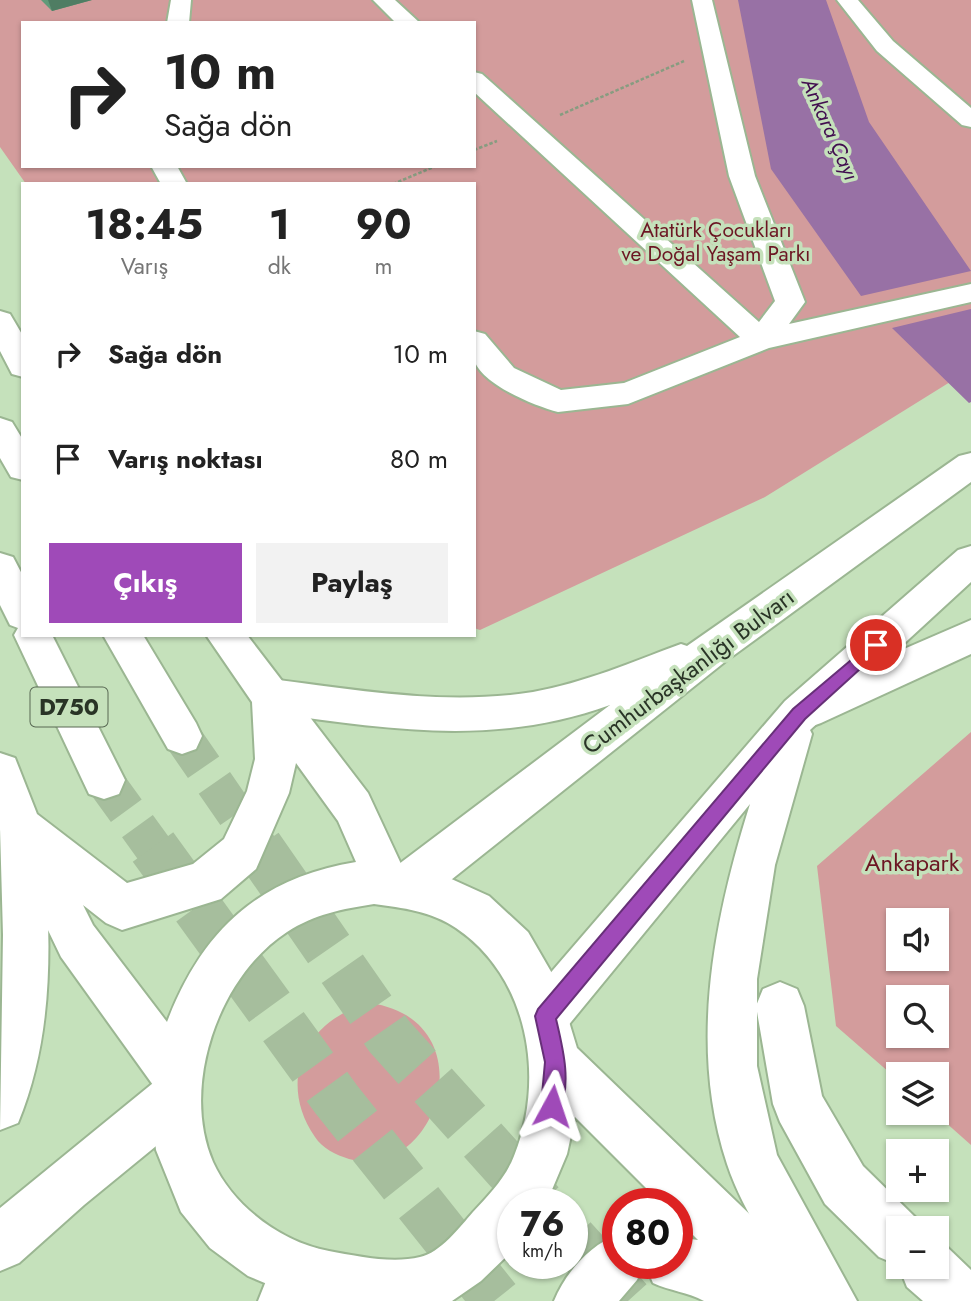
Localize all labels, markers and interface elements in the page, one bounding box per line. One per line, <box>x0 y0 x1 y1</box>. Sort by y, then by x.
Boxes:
text: 10 m <box>164 37 276 107</box>
icon: right <box>49 49 140 140</box>
water label: Ankara Çayı <box>794 72 866 185</box>
text: Sağa dön <box>164 102 293 148</box>
text: 18:45 <box>86 194 203 255</box>
text: 1 <box>269 194 290 255</box>
text: 90 <box>356 194 411 255</box>
park label: Atatürk Çocukları ve Doğal Yaşam Parkı <box>622 215 810 269</box>
text: Varış <box>121 249 168 283</box>
text: dk <box>268 249 291 283</box>
text: m <box>375 249 392 283</box>
icon: right <box>49 335 87 373</box>
text: Sağa dön <box>108 335 222 373</box>
text: 10 m <box>393 335 448 373</box>
icon: arrive <box>49 440 87 478</box>
text: Varış noktası <box>108 440 263 478</box>
text: 80 m <box>390 440 448 478</box>
button: Çıkış <box>49 543 242 623</box>
button: Paylaş <box>256 543 448 623</box>
street label: Cumhurbaşkanlığı Bulvarı <box>575 579 801 763</box>
pin <box>846 615 906 675</box>
icon: arrive <box>857 626 895 664</box>
road number: D750 <box>31 688 108 726</box>
park label: Ankapark <box>865 845 960 880</box>
map controls <box>886 908 949 1279</box>
button: sound <box>886 908 949 971</box>
button: search <box>886 985 949 1048</box>
button: layers <box>886 1062 949 1125</box>
position arrow <box>515 1069 589 1143</box>
button: + <box>886 1139 949 1202</box>
speed limit sign: 80 <box>602 1188 693 1279</box>
text: 76 <box>520 1199 565 1249</box>
button: − <box>886 1216 949 1279</box>
text: km/h <box>522 1238 563 1264</box>

